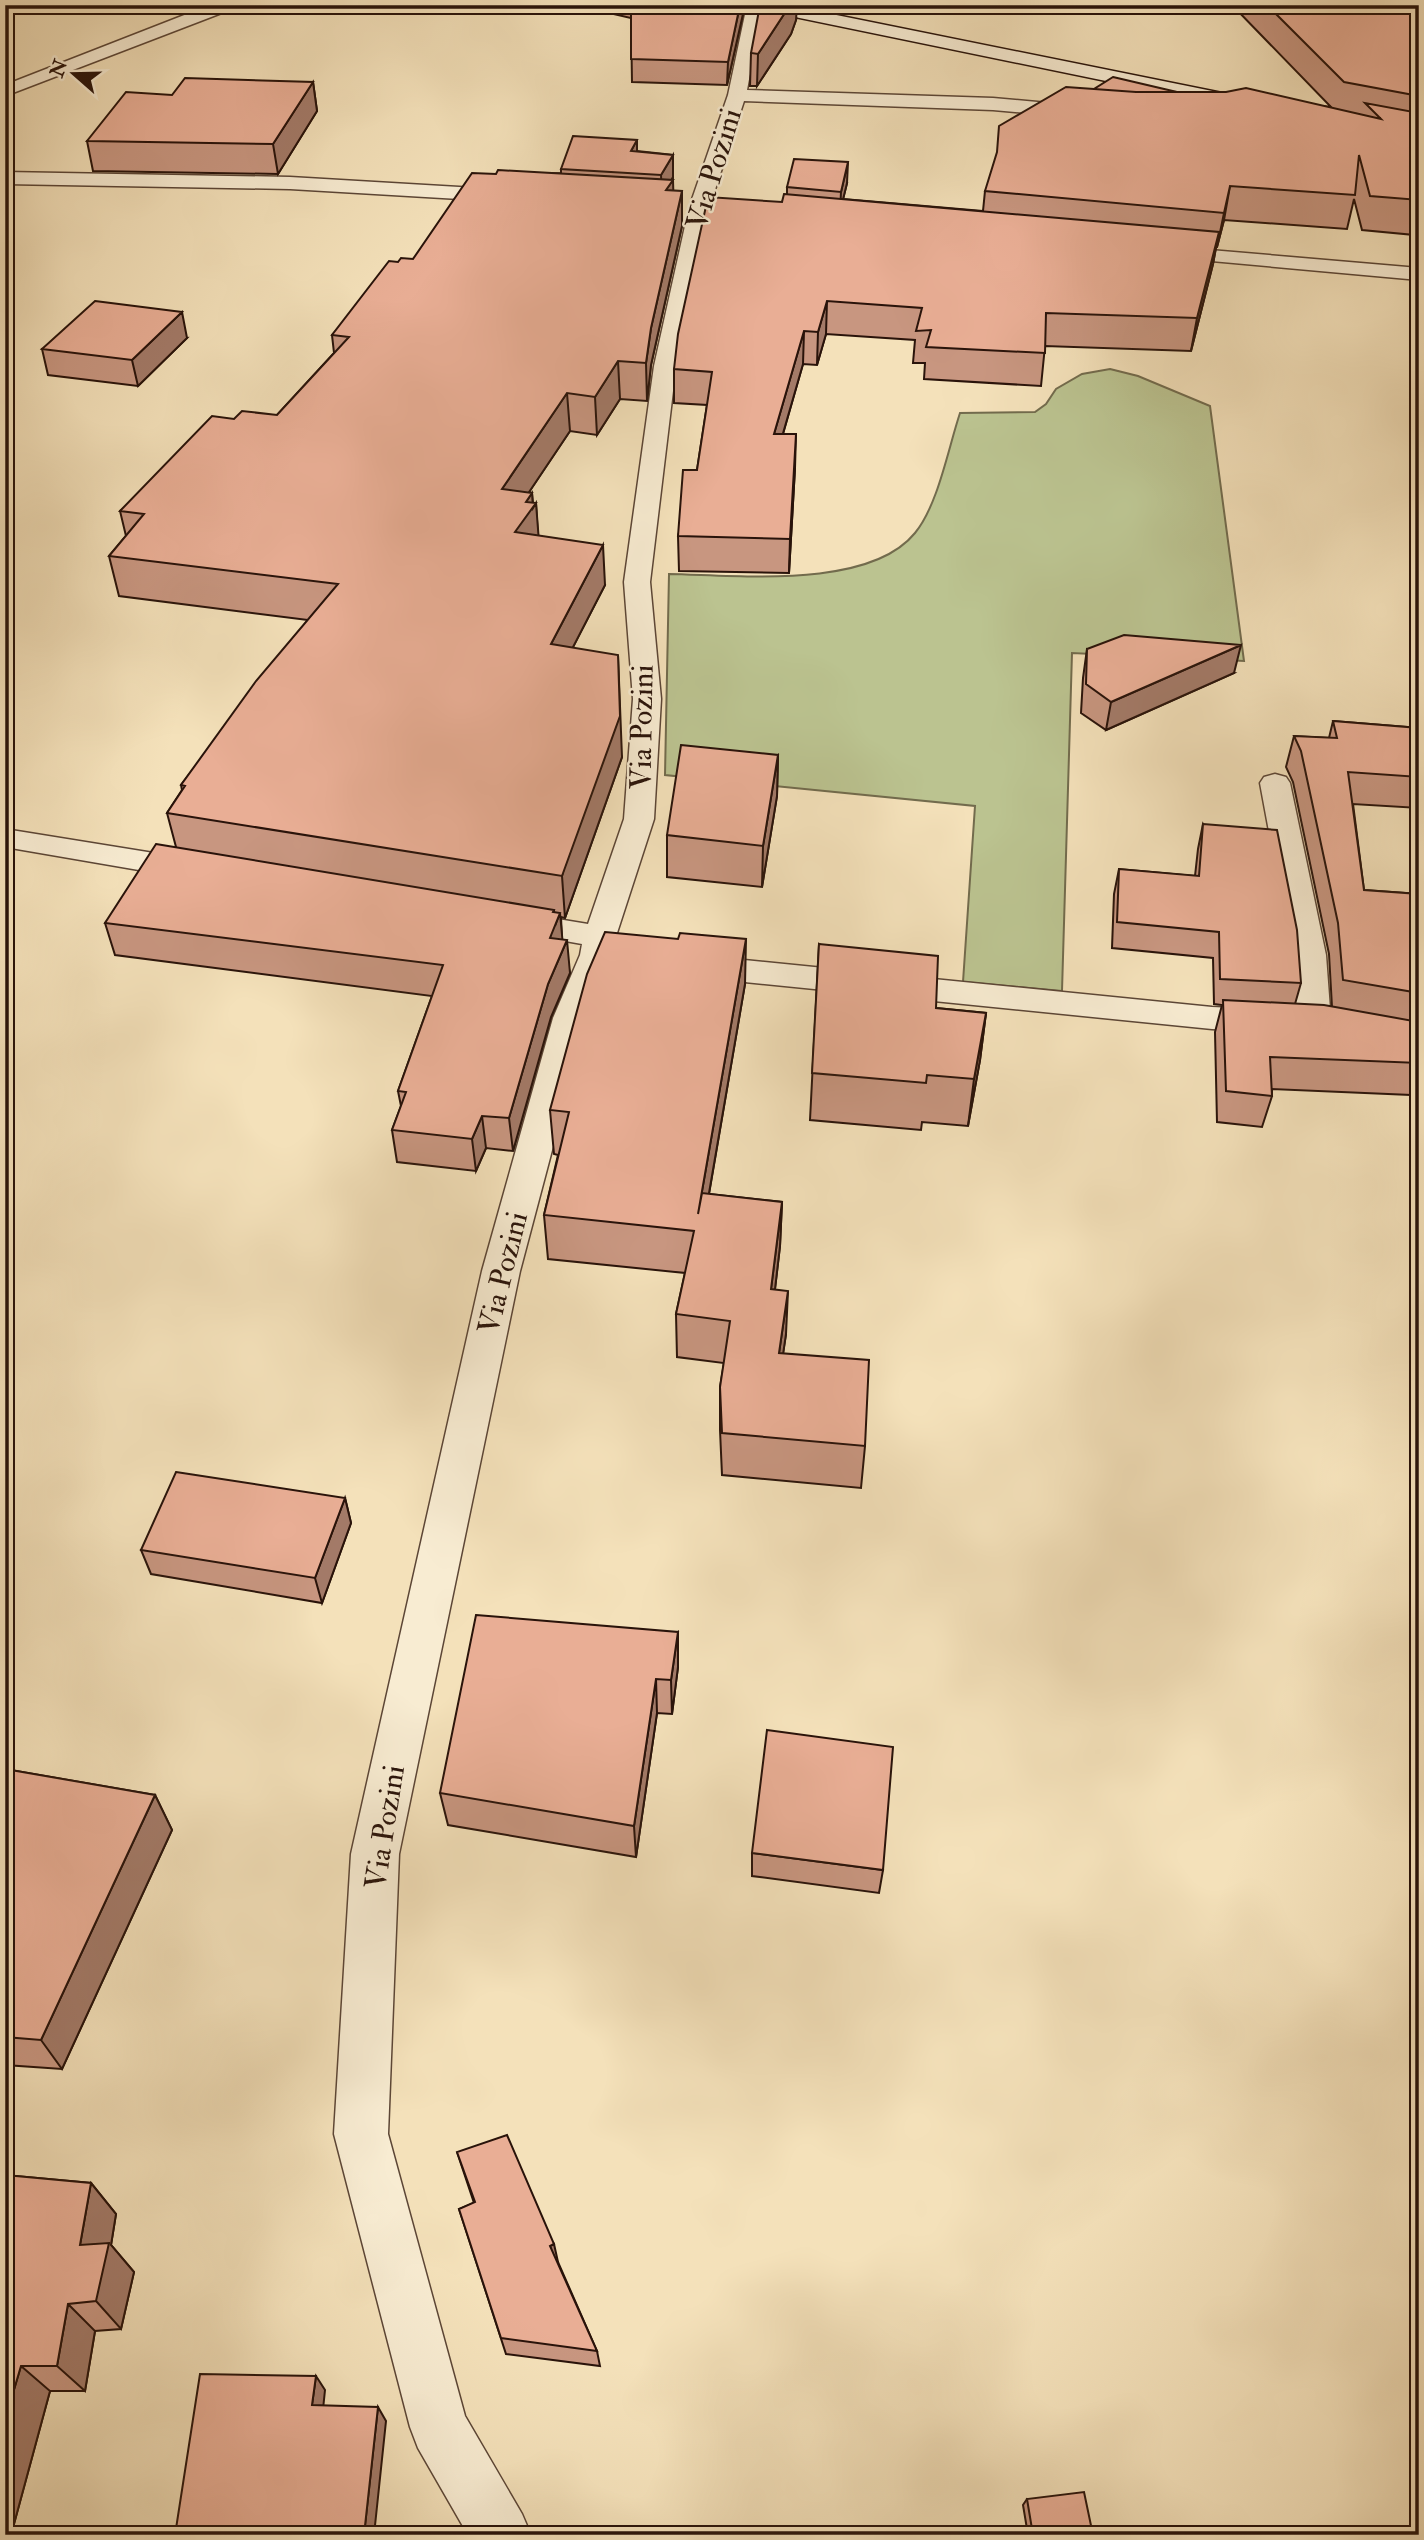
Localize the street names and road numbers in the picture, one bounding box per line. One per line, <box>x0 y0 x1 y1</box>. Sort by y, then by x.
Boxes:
street label: Via Pozini <box>678 104 750 234</box>
street label: Via Pozini <box>622 664 662 790</box>
street label: Via Pozini <box>470 1208 536 1338</box>
street label: Via Pozini <box>357 1762 413 1892</box>

